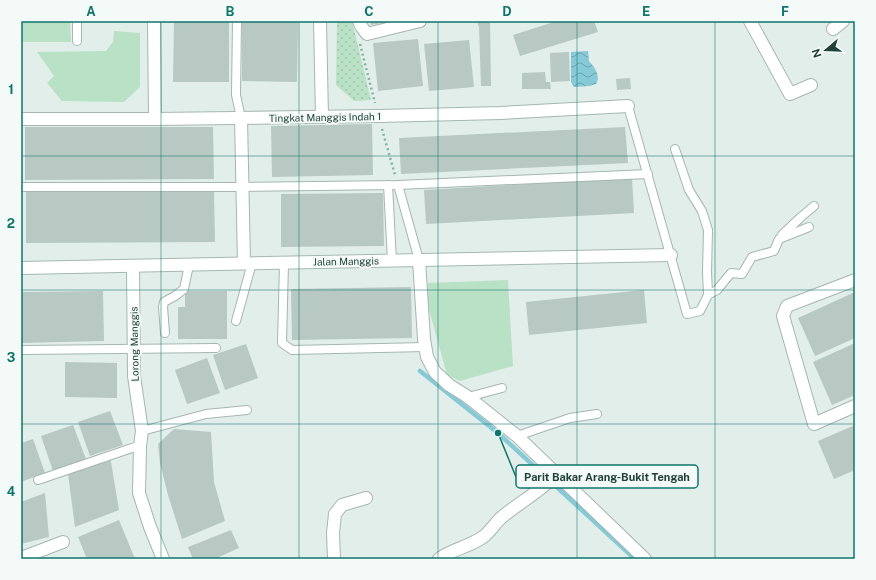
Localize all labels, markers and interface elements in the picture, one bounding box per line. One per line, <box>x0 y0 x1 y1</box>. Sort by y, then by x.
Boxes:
text: A <box>86 4 96 19</box>
text: B <box>226 4 235 19</box>
text: C <box>364 4 374 19</box>
text: D <box>502 4 512 19</box>
text: E <box>642 4 650 19</box>
text: F <box>781 4 789 19</box>
north arrow <box>806 30 846 70</box>
text: N <box>809 47 824 59</box>
text: 1 <box>8 82 14 97</box>
street label: Tingkat Manggis Indah 1 <box>269 110 381 124</box>
text: 2 <box>7 216 15 231</box>
street label: Jalan Manggis <box>313 254 379 268</box>
street label: Lorong Manggis <box>127 306 141 382</box>
text: 3 <box>7 350 16 365</box>
callout: Parit Bakar Arang-Bukit Tengah <box>516 465 698 488</box>
text: Parit Bakar Arang-Bukit Tengah <box>524 471 690 483</box>
text: 4 <box>7 484 16 499</box>

